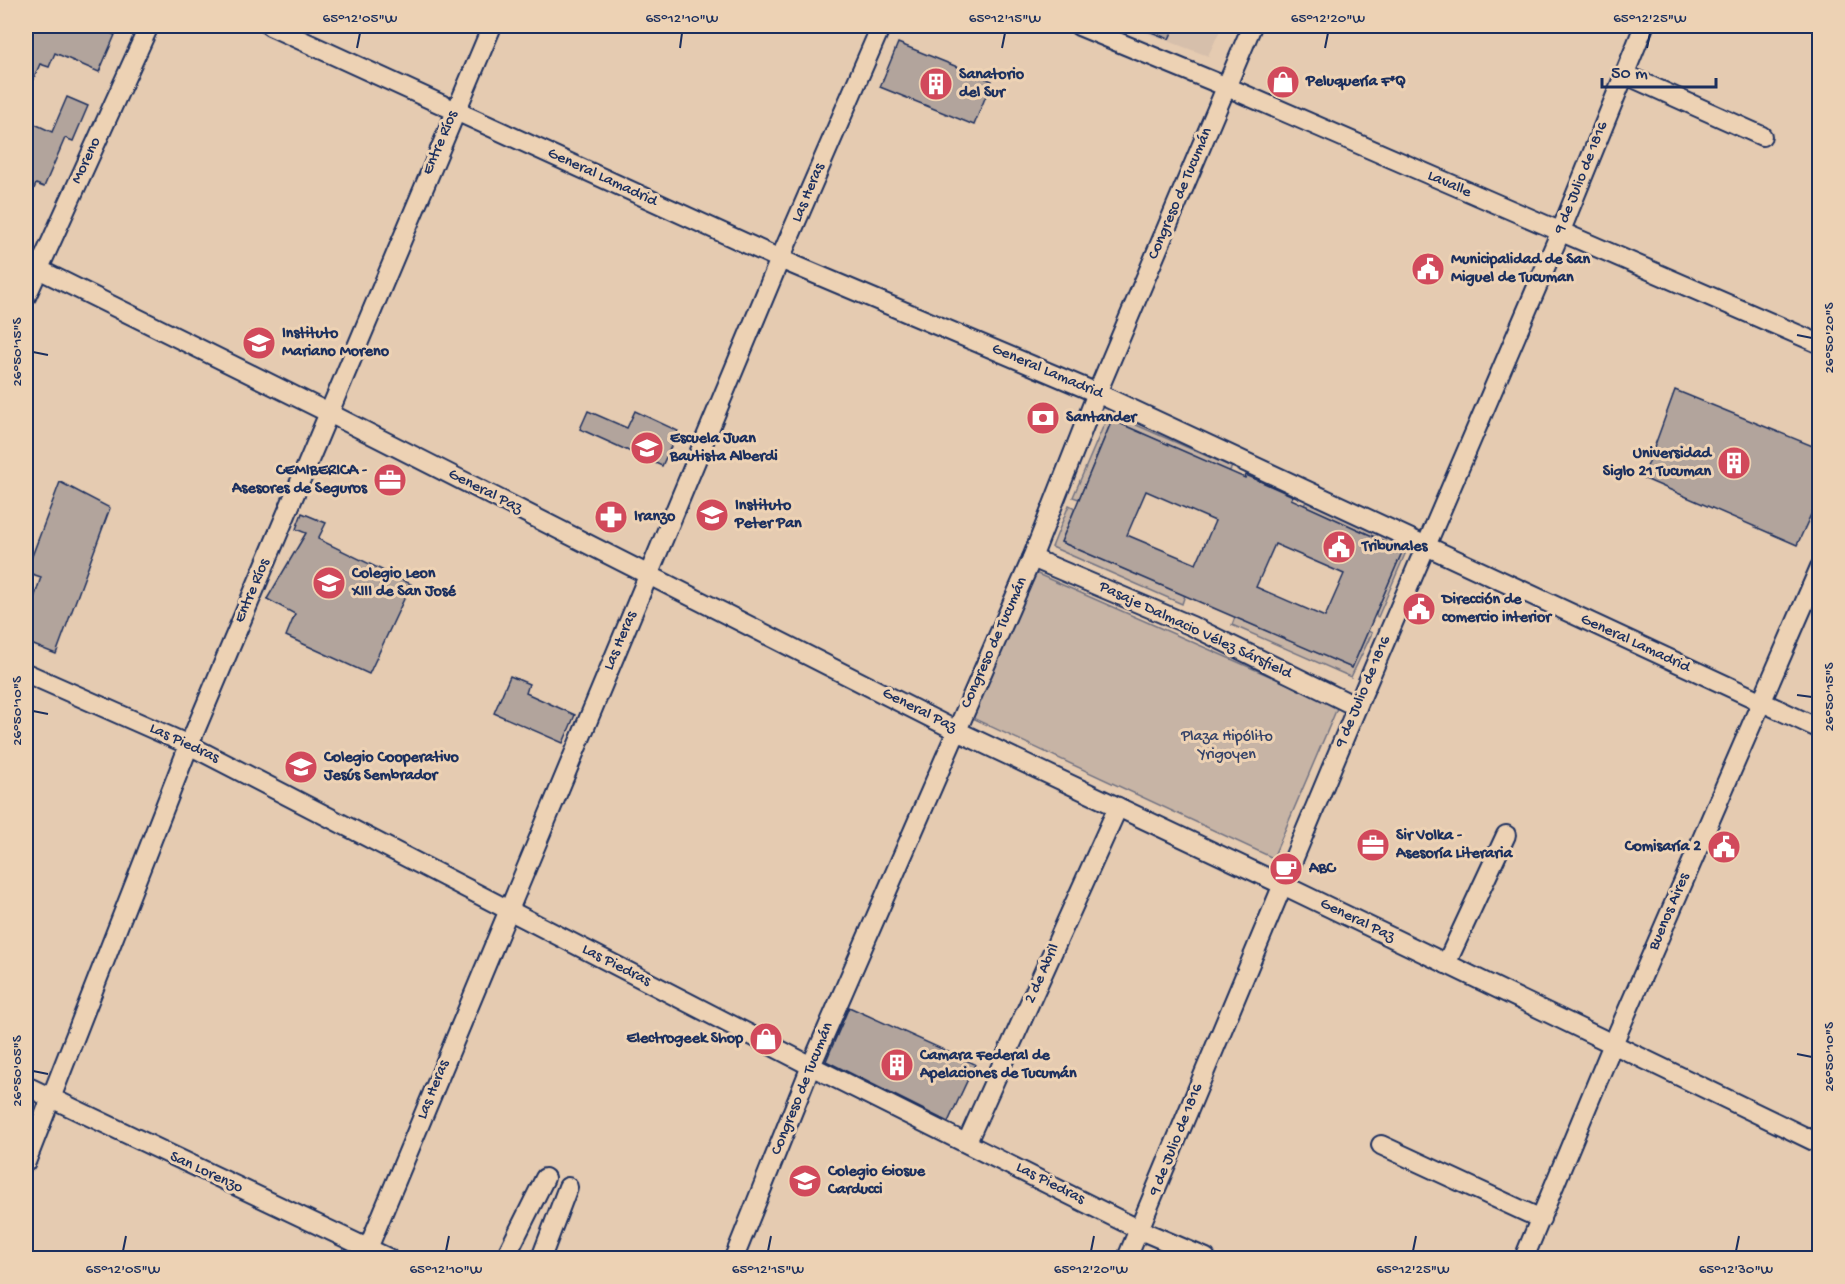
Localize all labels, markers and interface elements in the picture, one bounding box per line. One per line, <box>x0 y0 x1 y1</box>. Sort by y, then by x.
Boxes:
text: 65°12'05"W <box>323 10 398 28</box>
text: 65°12'10"W <box>645 10 719 28</box>
text: 65°12'15"W <box>969 10 1041 28</box>
text: 65°12'20"W <box>1291 10 1365 28</box>
text: 65°12'25"W <box>1613 10 1687 28</box>
scale bar <box>1602 51 1716 89</box>
shop icon: Peluquería F*Q <box>1265 64 1301 100</box>
text: 50 m <box>1611 64 1648 85</box>
building icon: Sanatorio del Sur <box>918 66 954 102</box>
place label: Sanatorio del Sur <box>959 66 1025 103</box>
place label: Peluquería F*Q <box>1305 73 1406 92</box>
street label: Entre Ríos <box>419 107 463 178</box>
street label: 9 de Julio de 1816 <box>1550 118 1614 238</box>
street label: Congreso de Tucumán <box>1145 125 1218 263</box>
street label: Moreno <box>68 135 106 187</box>
street label: General Lamadrid <box>544 144 661 212</box>
street label: Las Heras <box>788 160 830 225</box>
street label: Lavalle <box>1424 167 1475 203</box>
public building icon: Municipalidad de San Miguel de Tucuman <box>1410 251 1446 287</box>
place label: Municipalidad de San Miguel de Tucuman <box>1451 251 1590 288</box>
text: 26°50'20"S <box>1821 302 1839 373</box>
text: 26°50'15"S <box>9 317 27 387</box>
school or university icon: Instituto Mariano Moreno <box>241 325 277 361</box>
place label: Instituto Mariano Moreno <box>282 325 390 362</box>
street label: General Lamadrid <box>989 340 1107 405</box>
bank icon: Santander <box>1025 400 1061 436</box>
place label: Santander <box>1066 409 1139 428</box>
school or university icon: Escuela Juan Bautista Alberdi <box>629 430 665 466</box>
place label: Escuela Juan Bautista Alberdi <box>669 430 778 467</box>
place label: Universidad Siglo 21 Tucuman <box>1603 445 1713 482</box>
building icon: Universidad Siglo 21 Tucuman <box>1716 445 1752 481</box>
place label: CEMIBERICA - Asesores de Seguros <box>231 462 368 499</box>
office icon: CEMIBERICA - Asesores de Seguros <box>372 462 408 498</box>
street label: General Paz <box>445 465 526 519</box>
school or university icon: Instituto Peter Pan <box>694 497 730 533</box>
place label: Instituto Peter Pan <box>734 497 802 534</box>
pharmacy icon: Iranzo <box>593 499 629 535</box>
place label: Iranzo <box>634 508 676 527</box>
public building icon: Tribunales <box>1321 529 1357 565</box>
place label: Tribunales <box>1360 538 1429 557</box>
street label: Entre Ríos <box>231 555 275 626</box>
school or university icon: Colegio Leon XIII de San José <box>311 565 347 601</box>
place label: Colegio Leon XIII de San José <box>351 565 457 602</box>
street label: Congreso de Tucumán <box>958 574 1033 711</box>
street label: Pasaje Dalmacio Vélez Sársfield <box>1095 578 1296 685</box>
public building icon: Dirección de comercio interior <box>1401 591 1437 627</box>
place label: Dirección de comercio interior <box>1440 591 1553 628</box>
street label: Las Heras <box>600 608 642 673</box>
street label: General Lamadrid <box>1577 610 1694 678</box>
street label: 9 de Julio de 1816 <box>1332 632 1396 752</box>
text: 26°50'15"S <box>1821 662 1839 732</box>
text: 26°50'10"S <box>9 676 27 746</box>
street label: General Paz <box>879 684 960 738</box>
street label: Las Piedras <box>146 720 223 769</box>
park label: Plaza Hipólito Yrigoyen <box>1180 728 1273 765</box>
school or university icon: Colegio Cooperativo Jesús Sembrador <box>283 749 319 785</box>
place label: Colegio Cooperativo Jesús Sembrador <box>323 749 459 786</box>
office icon: Sir Volka - Asesoría Literaria <box>1355 827 1391 863</box>
place label: Sir Volka - Asesoría Literaria <box>1395 827 1513 864</box>
public building icon: Comisaría 2 <box>1706 829 1742 865</box>
place label: Comisaría 2 <box>1624 838 1701 857</box>
cafe icon: ABC <box>1268 851 1304 887</box>
place label: ABC <box>1308 860 1337 879</box>
street label: Buenos Aires <box>1645 869 1695 954</box>
street label: General Paz <box>1317 895 1398 948</box>
street label: Las Piedras <box>578 941 655 992</box>
street label: 2 de Abril <box>1021 941 1065 1007</box>
street label: Congreso de Tucumán <box>768 1019 838 1158</box>
shop icon: Electrogeek Shop <box>748 1021 784 1057</box>
text: 26°50'10"S <box>1821 1022 1839 1092</box>
place label: Electrogeek Shop <box>627 1030 743 1049</box>
text: 26°50'05"S <box>9 1035 27 1107</box>
building icon: Camara Federal de Apelaciones de Tucumán <box>879 1047 915 1083</box>
place label: Camara Federal de Apelaciones de Tucumán <box>919 1047 1077 1084</box>
street label: Las Heras <box>414 1057 455 1122</box>
street label: 9 de Julio de 1816 <box>1145 1080 1209 1200</box>
street label: San Lorenzo <box>166 1148 246 1198</box>
street label: Las Piedras <box>1012 1159 1089 1210</box>
school or university icon: Colegio Giosue Carducci <box>787 1163 823 1199</box>
place label: Colegio Giosue Carducci <box>827 1163 926 1200</box>
text: 65°12'05"W <box>86 1261 161 1279</box>
text: 65°12'10"W <box>409 1261 483 1279</box>
text: 65°12'15"W <box>732 1261 804 1279</box>
text: 65°12'20"W <box>1054 1261 1128 1279</box>
text: 65°12'25"W <box>1376 1261 1450 1279</box>
text: 65°12'30"W <box>1699 1261 1774 1279</box>

